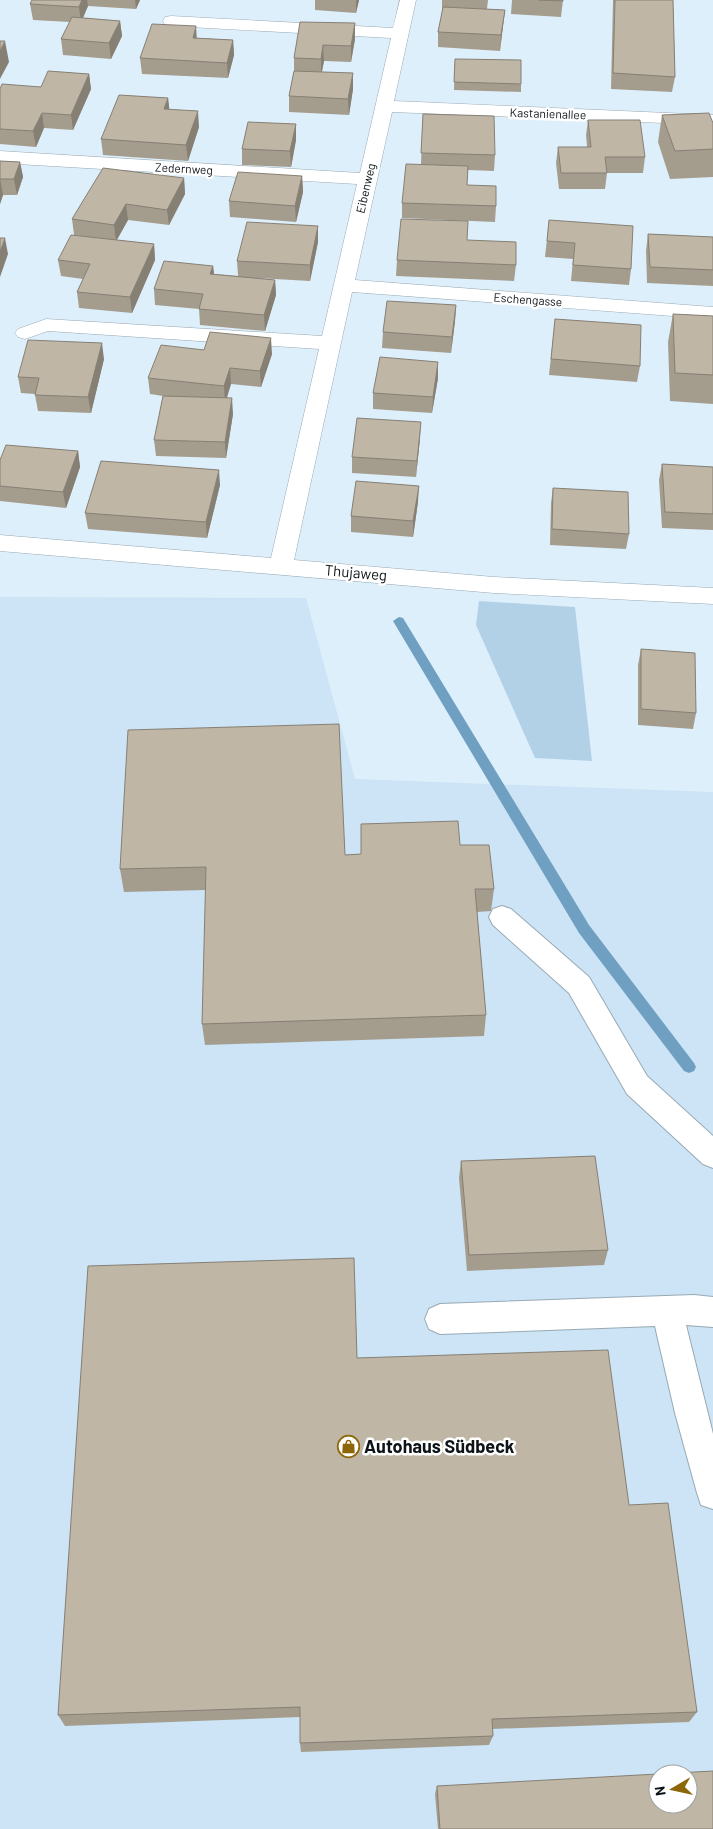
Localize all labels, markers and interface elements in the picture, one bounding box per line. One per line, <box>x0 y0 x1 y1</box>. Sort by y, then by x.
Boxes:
street label: Kastanienallee <box>509 105 587 121</box>
street label: Zedernweg <box>155 159 213 177</box>
street label: Eibenweg <box>352 162 378 214</box>
street label: Eschengasse <box>493 290 563 308</box>
street label: Thujaweg <box>324 560 388 584</box>
shop icon: Autohaus Südbeck <box>336 1434 360 1458</box>
place label: Autohaus Südbeck <box>364 1435 515 1457</box>
north arrow <box>648 1764 698 1814</box>
text: N <box>651 1785 669 1797</box>

